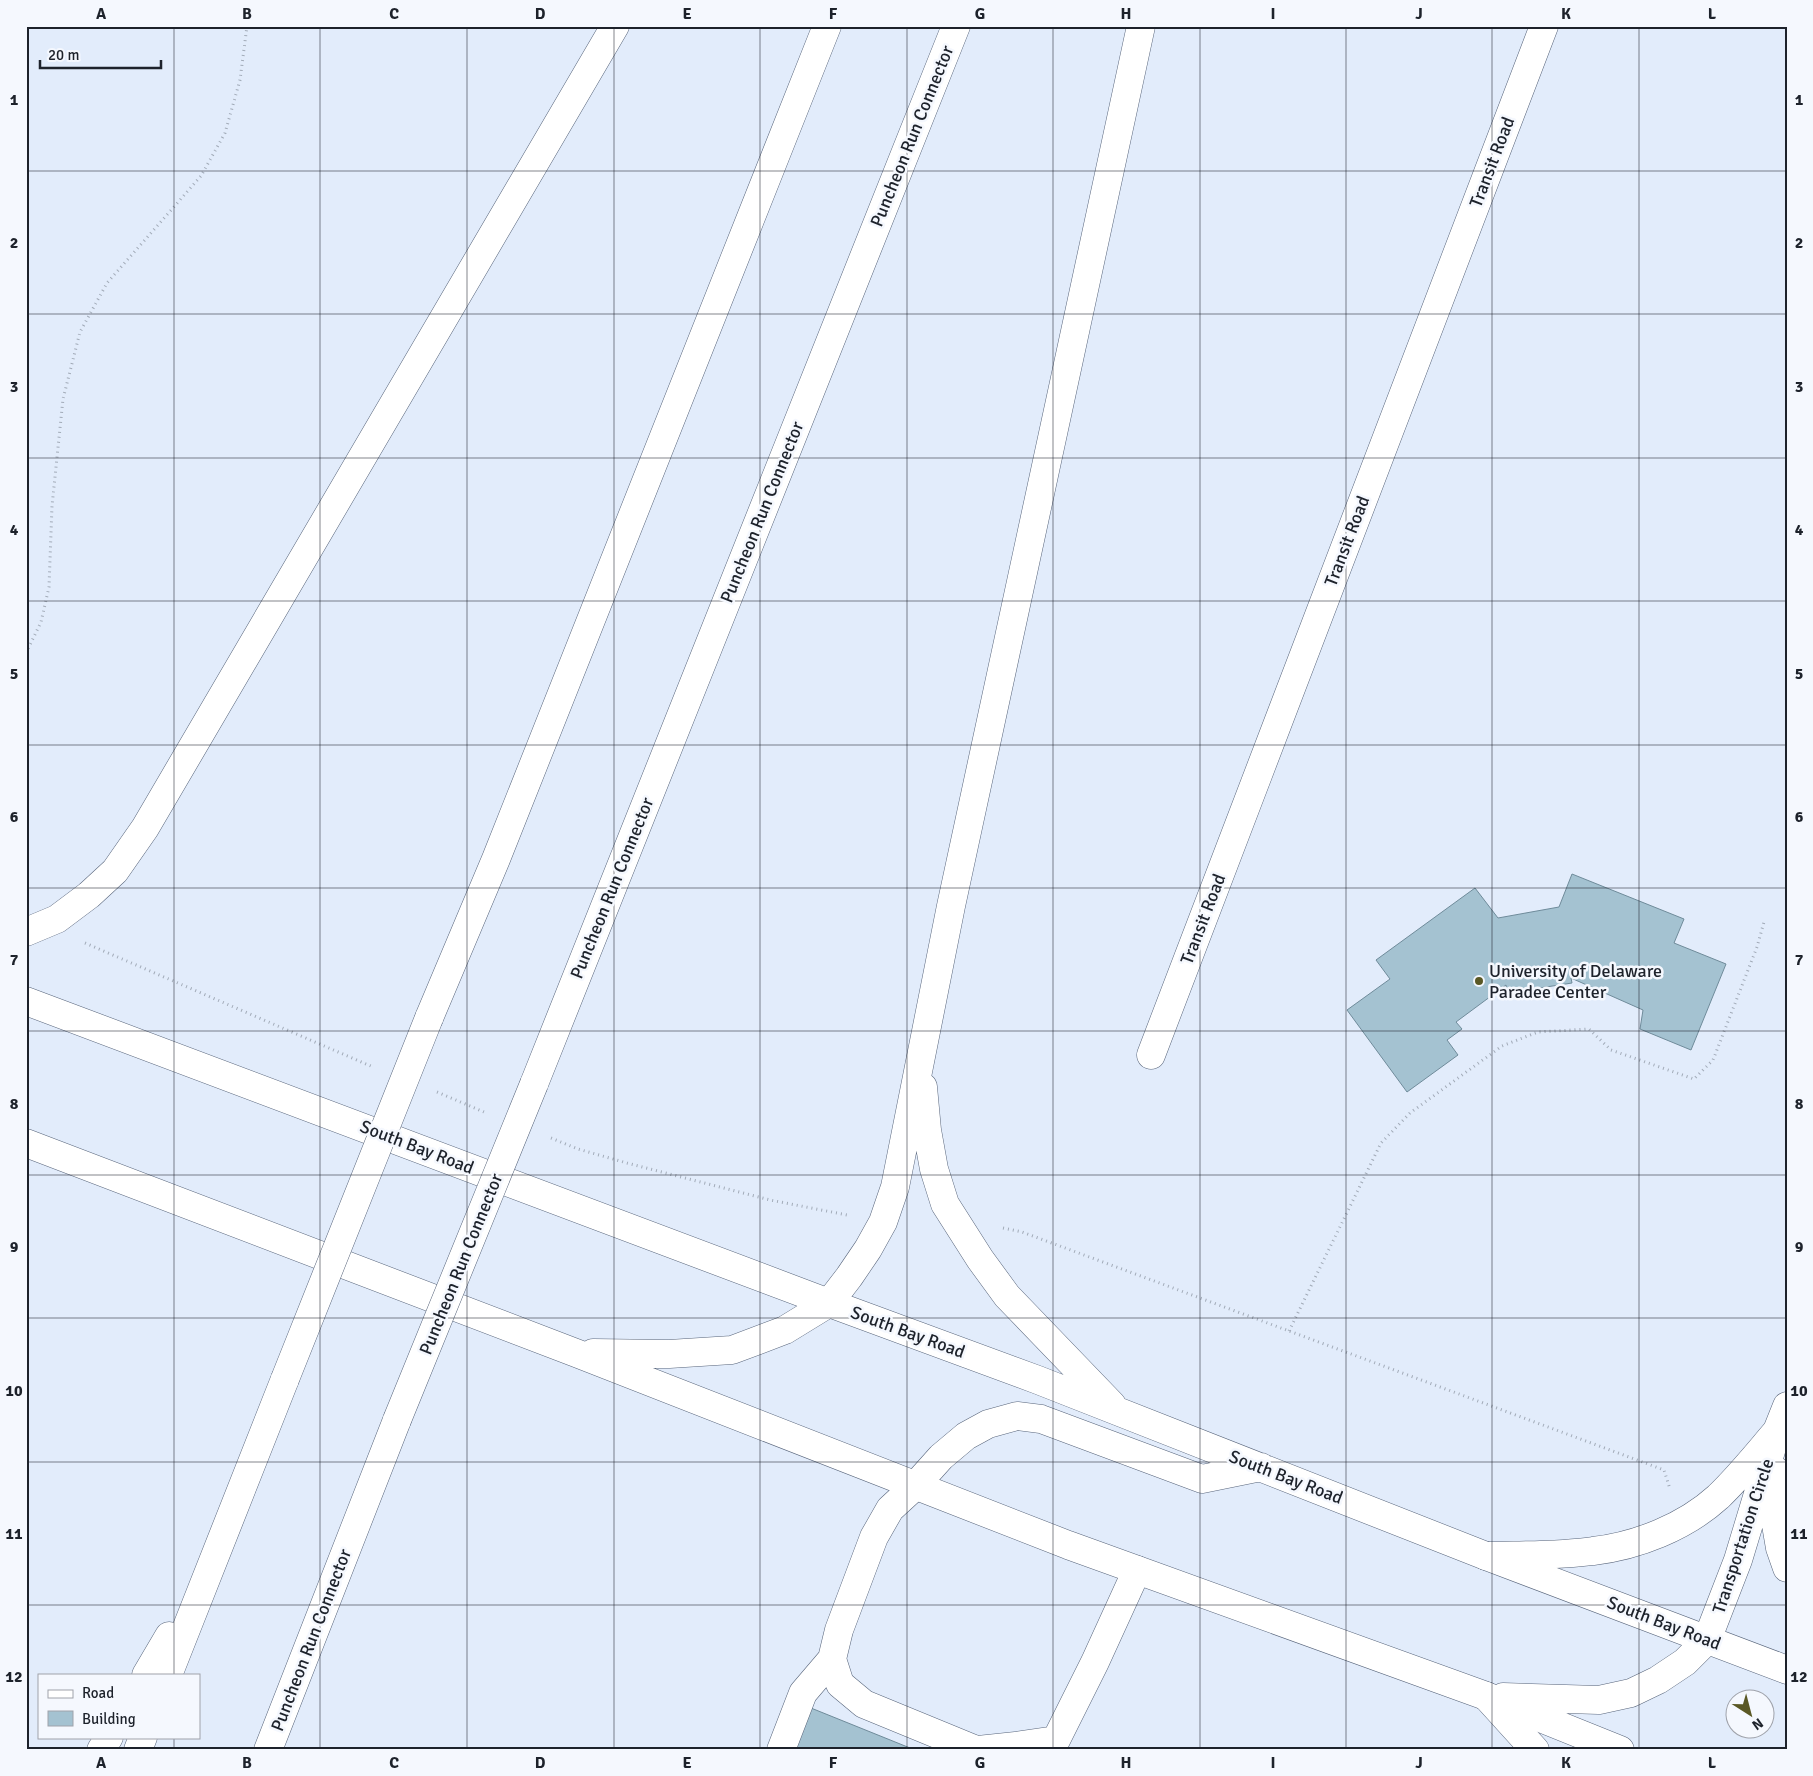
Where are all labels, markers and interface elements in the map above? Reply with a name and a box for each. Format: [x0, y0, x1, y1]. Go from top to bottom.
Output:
text: A [96, 4, 107, 24]
text: B [242, 4, 252, 24]
text: C [389, 4, 399, 24]
text: D [535, 4, 546, 24]
text: E [682, 4, 692, 24]
text: F [829, 4, 838, 24]
text: G [975, 4, 985, 24]
text: H [1121, 4, 1131, 24]
text: I [1270, 4, 1276, 24]
text: J [1415, 4, 1423, 24]
text: K [1561, 4, 1571, 24]
text: L [1708, 4, 1717, 24]
scale bar [40, 38, 161, 70]
street label: Puncheon Run Connector [866, 42, 959, 230]
text: 20 m [48, 46, 79, 64]
text: 1 [10, 90, 19, 110]
text: 1 [1795, 90, 1804, 110]
street label: Transit Road [1465, 114, 1519, 210]
text: 2 [10, 233, 18, 253]
text: 2 [1795, 233, 1803, 253]
text: 3 [10, 377, 18, 397]
text: 3 [1795, 377, 1803, 397]
street label: Puncheon Run Connector [716, 418, 809, 606]
street label: Transit Road [1320, 493, 1374, 589]
text: 4 [10, 520, 19, 540]
text: 4 [1795, 520, 1804, 540]
text: 5 [10, 664, 18, 684]
text: 5 [1795, 664, 1803, 684]
street label: Puncheon Run Connector [566, 794, 659, 982]
text: 6 [10, 807, 19, 827]
text: 6 [1795, 807, 1804, 827]
street label: Transit Road [1176, 871, 1230, 967]
text: 7 [10, 950, 19, 970]
text: 7 [1795, 950, 1804, 970]
place label: University of Delaware Paradee Center [1489, 960, 1662, 1003]
marker: University of Delaware Paradee Center [1473, 975, 1485, 987]
text: 8 [10, 1094, 19, 1114]
text: 8 [1795, 1094, 1804, 1114]
street label: South Bay Road [357, 1115, 477, 1179]
street label: Puncheon Run Connector [415, 1170, 508, 1358]
text: 9 [10, 1237, 19, 1257]
text: 9 [1795, 1237, 1804, 1257]
street label: South Bay Road [848, 1301, 968, 1363]
text: 10 [5, 1381, 23, 1401]
text: 10 [1790, 1381, 1808, 1401]
street label: South Bay Road [1226, 1445, 1346, 1509]
street label: Transportation Circle [1708, 1456, 1778, 1616]
text: 11 [5, 1524, 23, 1544]
text: 11 [1790, 1524, 1808, 1544]
street label: Puncheon Run Connector [266, 1545, 356, 1734]
street label: South Bay Road [1604, 1591, 1724, 1655]
text: 12 [5, 1667, 23, 1687]
text: 12 [1790, 1667, 1808, 1687]
legend [38, 1674, 200, 1738]
text: Road [82, 1684, 114, 1702]
north arrow [1726, 1688, 1776, 1738]
text: Building [82, 1710, 136, 1728]
text: N [1748, 1714, 1766, 1734]
text: A [96, 1753, 107, 1773]
text: B [242, 1753, 252, 1773]
text: C [389, 1753, 399, 1773]
text: D [535, 1753, 546, 1773]
text: E [682, 1753, 692, 1773]
text: F [829, 1753, 838, 1773]
text: G [975, 1753, 985, 1773]
text: H [1121, 1753, 1131, 1773]
text: I [1270, 1753, 1276, 1773]
text: J [1415, 1753, 1423, 1773]
text: K [1561, 1753, 1571, 1773]
text: L [1708, 1753, 1717, 1773]

